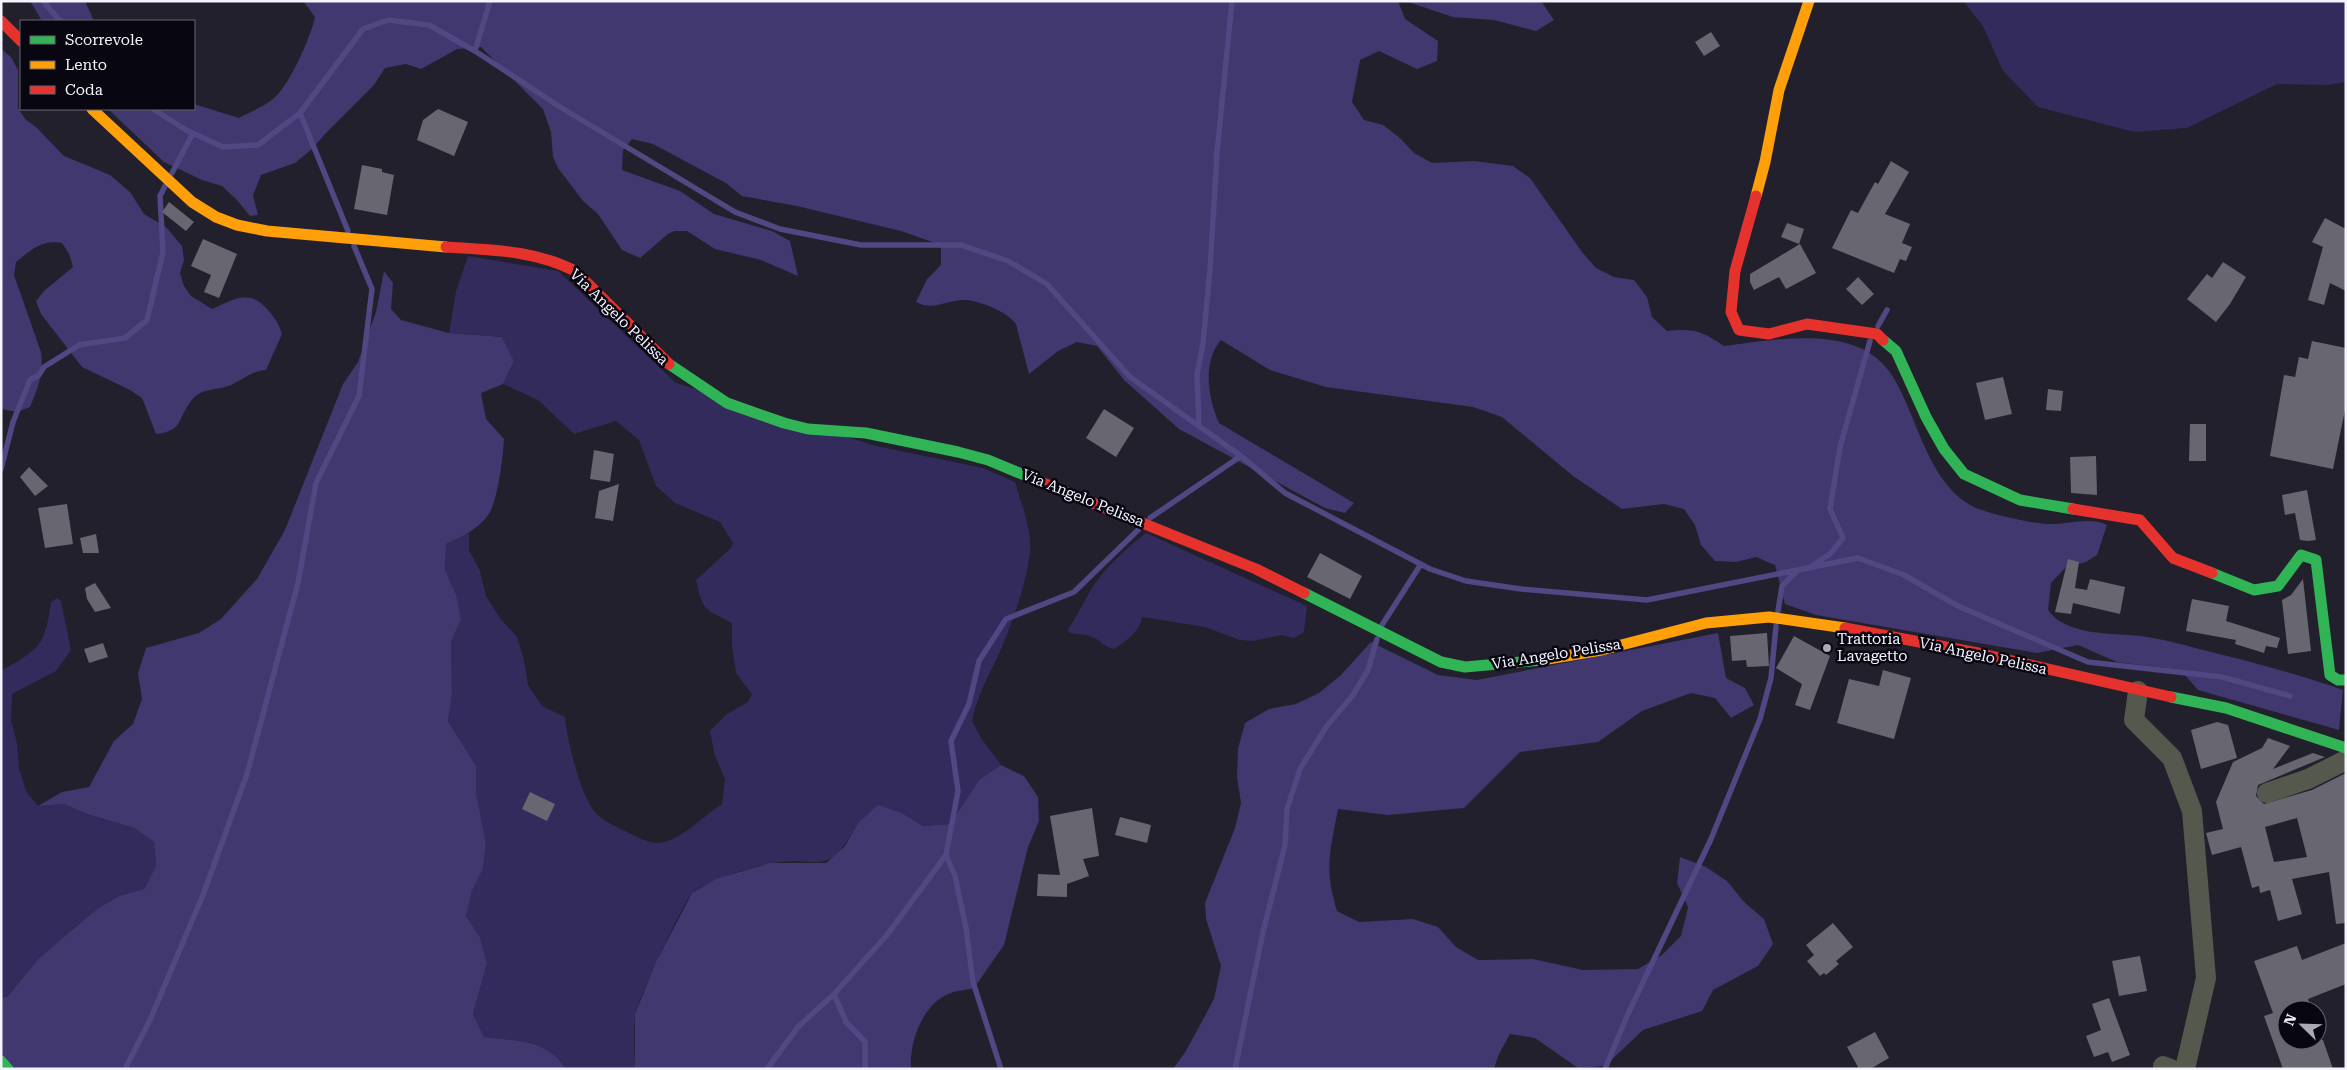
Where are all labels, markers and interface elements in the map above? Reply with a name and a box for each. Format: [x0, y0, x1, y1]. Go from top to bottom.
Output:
legend [20, 20, 195, 110]
text: Scorrevole [65, 31, 143, 49]
text: Lento [65, 56, 107, 74]
text: Coda [65, 81, 103, 99]
street label: Via Angelo Pelissa [566, 265, 672, 369]
street label: Via Angelo Pelissa [1019, 465, 1147, 531]
place label: Trattoria Lavagetto [1837, 630, 1908, 665]
street label: Via Angelo Pelissa [1917, 634, 2049, 678]
street label: Via Angelo Pelissa [1490, 635, 1622, 673]
marker: Trattoria Lavagetto [1821, 642, 1833, 654]
north arrow [2277, 1000, 2327, 1050]
text: N [2281, 1012, 2300, 1028]

